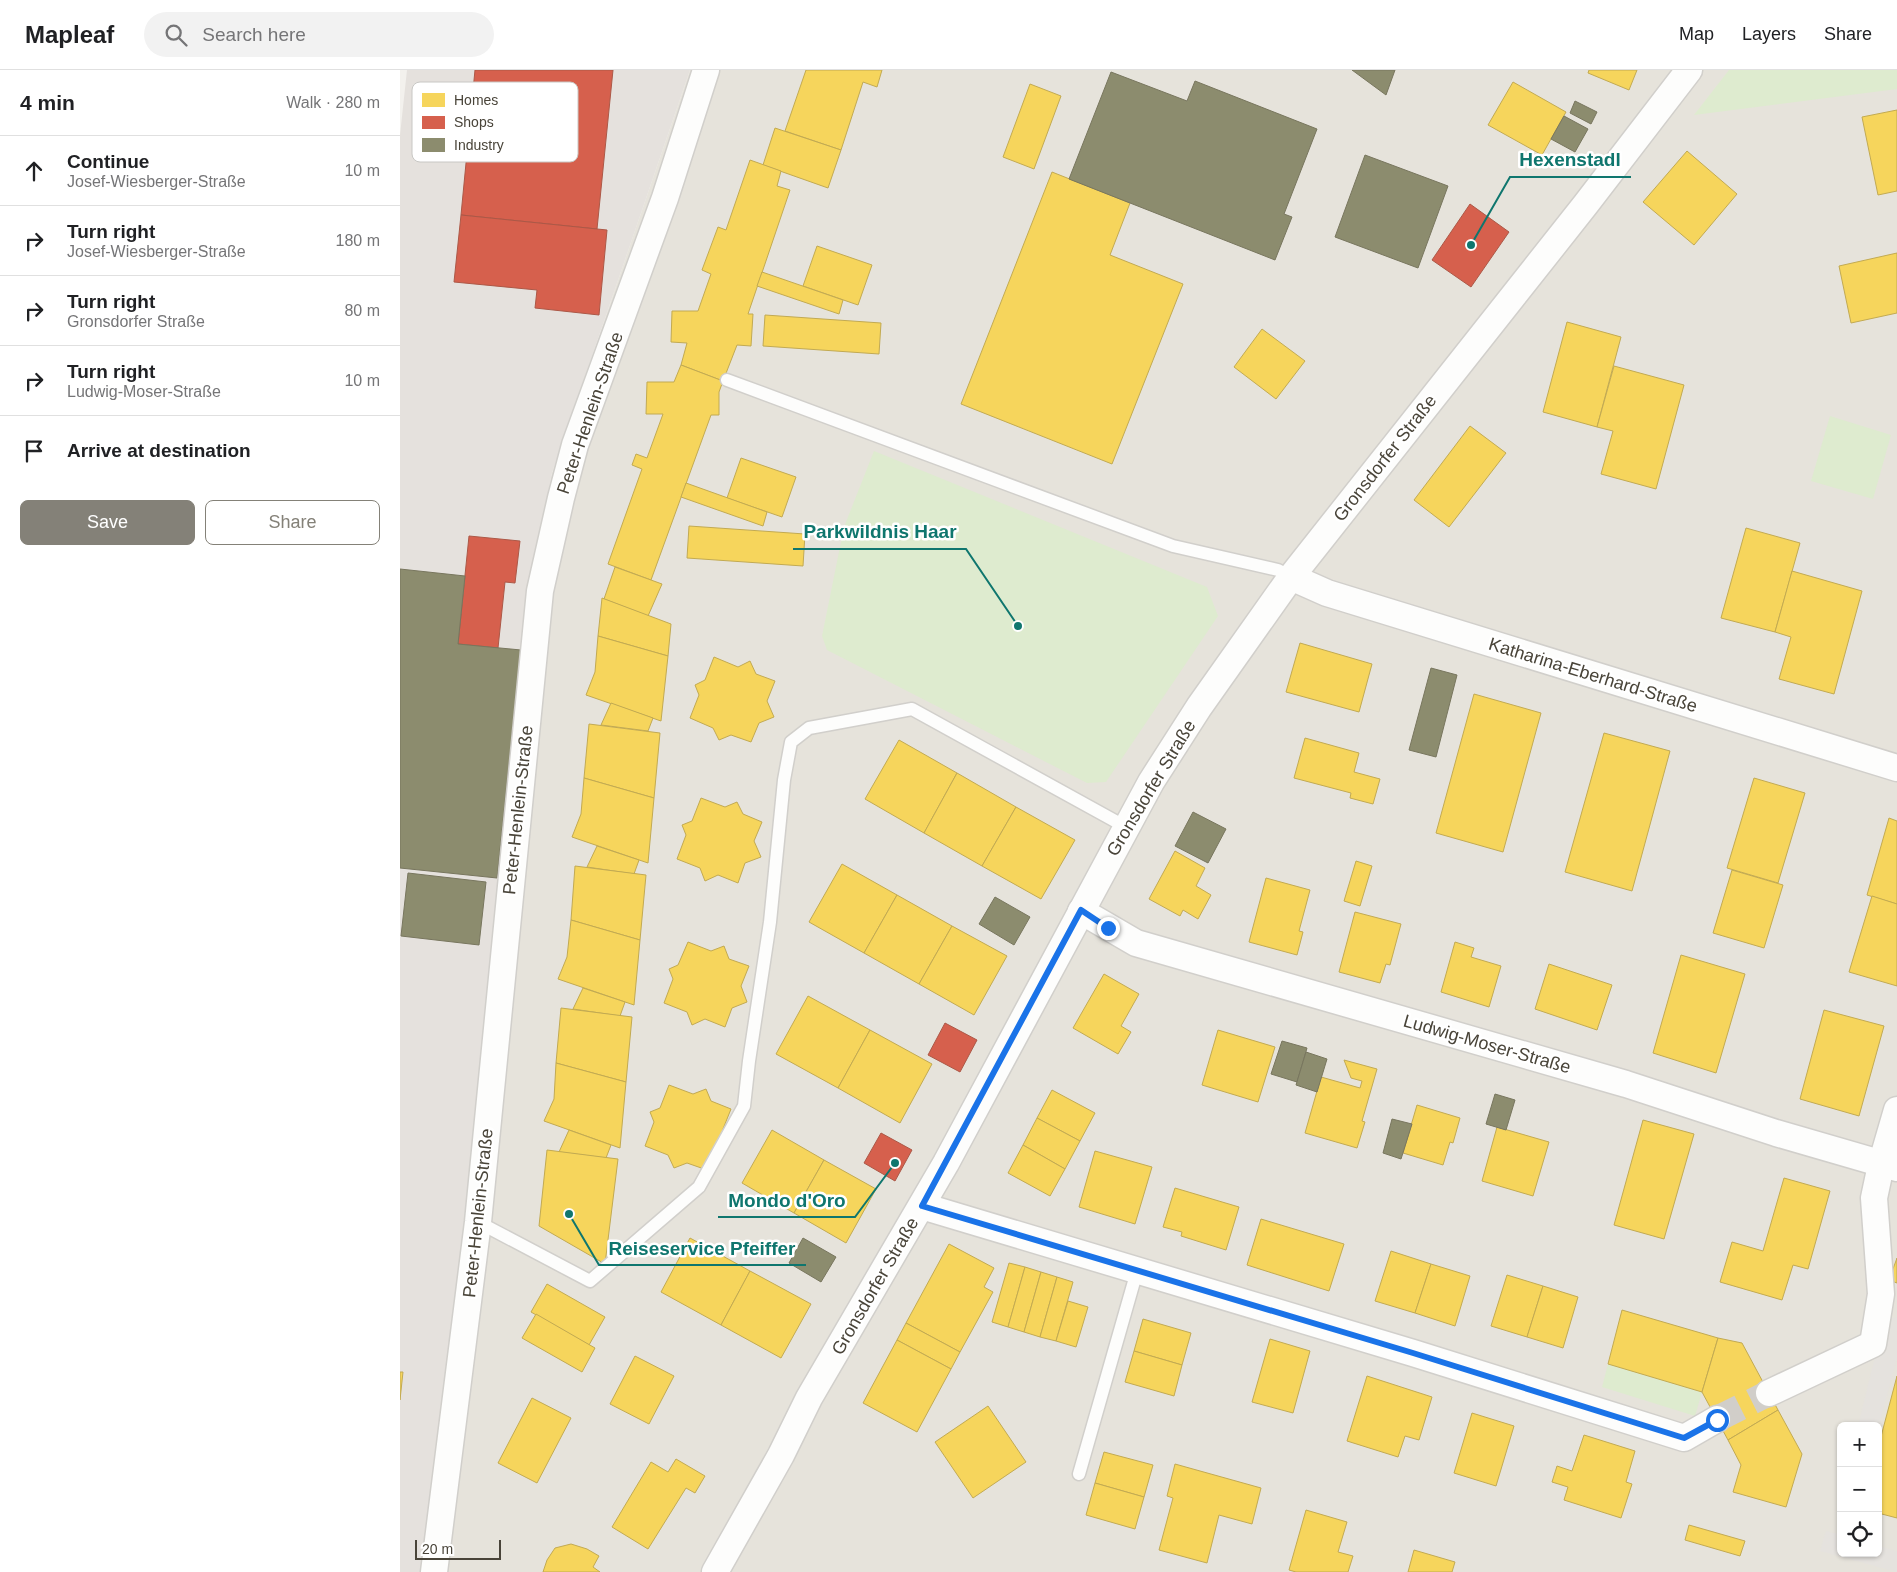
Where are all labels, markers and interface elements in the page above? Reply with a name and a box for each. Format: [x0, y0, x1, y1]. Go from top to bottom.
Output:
search box [144, 12, 494, 57]
text: Mapleaf [25, 21, 114, 48]
icon: search [162, 21, 190, 49]
text: Search here [202, 24, 306, 45]
text: Map [1679, 24, 1714, 44]
text: Layers [1742, 24, 1796, 44]
text: Share [1824, 24, 1872, 44]
legend [412, 82, 578, 162]
text: 4 min [20, 91, 75, 114]
text: Homes [454, 92, 498, 108]
text: Walk · 280 m [286, 94, 380, 111]
text: Shops [454, 114, 494, 130]
text: Industry [454, 137, 504, 153]
callout: Hexenstadl [1510, 143, 1631, 177]
text: Hexenstadl [1519, 149, 1621, 170]
text: Continue [67, 151, 149, 172]
icon: ahead [20, 157, 48, 185]
text: 10 m [344, 162, 380, 179]
text: Josef-Wiesberger-Straße [67, 173, 246, 190]
text: Turn right [67, 221, 155, 242]
icon: right [20, 227, 48, 255]
text: 180 m [336, 232, 380, 249]
text: Josef-Wiesberger-Straße [67, 243, 246, 260]
text: Turn right [67, 291, 155, 312]
icon: right [20, 297, 48, 325]
text: 80 m [344, 302, 380, 319]
text: Gronsdorfer Straße [67, 313, 205, 330]
street label: Peter-Henlein-Straße [553, 329, 627, 497]
text: Turn right [67, 361, 155, 382]
icon: right [20, 367, 48, 395]
text: 10 m [344, 372, 380, 389]
text: Ludwig-Moser-Straße [67, 383, 221, 400]
street label: Gronsdorfer Straße [1329, 391, 1441, 525]
icon: arrive [20, 437, 48, 465]
text: Arrive at destination [67, 440, 251, 461]
button: Save [20, 500, 195, 545]
button: Share [205, 500, 380, 545]
callout: Parkwildnis Haar [793, 515, 966, 549]
text: Parkwildnis Haar [803, 521, 957, 542]
street label: Katharina-Eberhard-Straße [1486, 634, 1700, 716]
street label: Gronsdorfer Straße [1102, 716, 1200, 860]
street label: Peter-Henlein-Straße [499, 724, 537, 896]
route end [1097, 917, 1120, 940]
street label: Ludwig-Moser-Straße [1401, 1011, 1573, 1077]
street label: Peter-Henlein-Straße [459, 1127, 497, 1299]
callout: Mondo d'Oro [718, 1183, 855, 1217]
text: Mondo d'Oro [728, 1190, 846, 1211]
street label: Gronsdorfer Straße [828, 1214, 922, 1358]
callout: Reiseservice Pfeiffer [599, 1231, 806, 1265]
text: Reiseservice Pfeiffer [609, 1238, 796, 1259]
route start [1706, 1409, 1729, 1432]
map controls [1837, 1422, 1882, 1557]
button: + [1837, 1422, 1882, 1467]
button: − [1837, 1467, 1882, 1512]
button: locate [1837, 1512, 1882, 1557]
scale bar [415, 1537, 501, 1560]
text: 20 m [422, 1541, 453, 1557]

